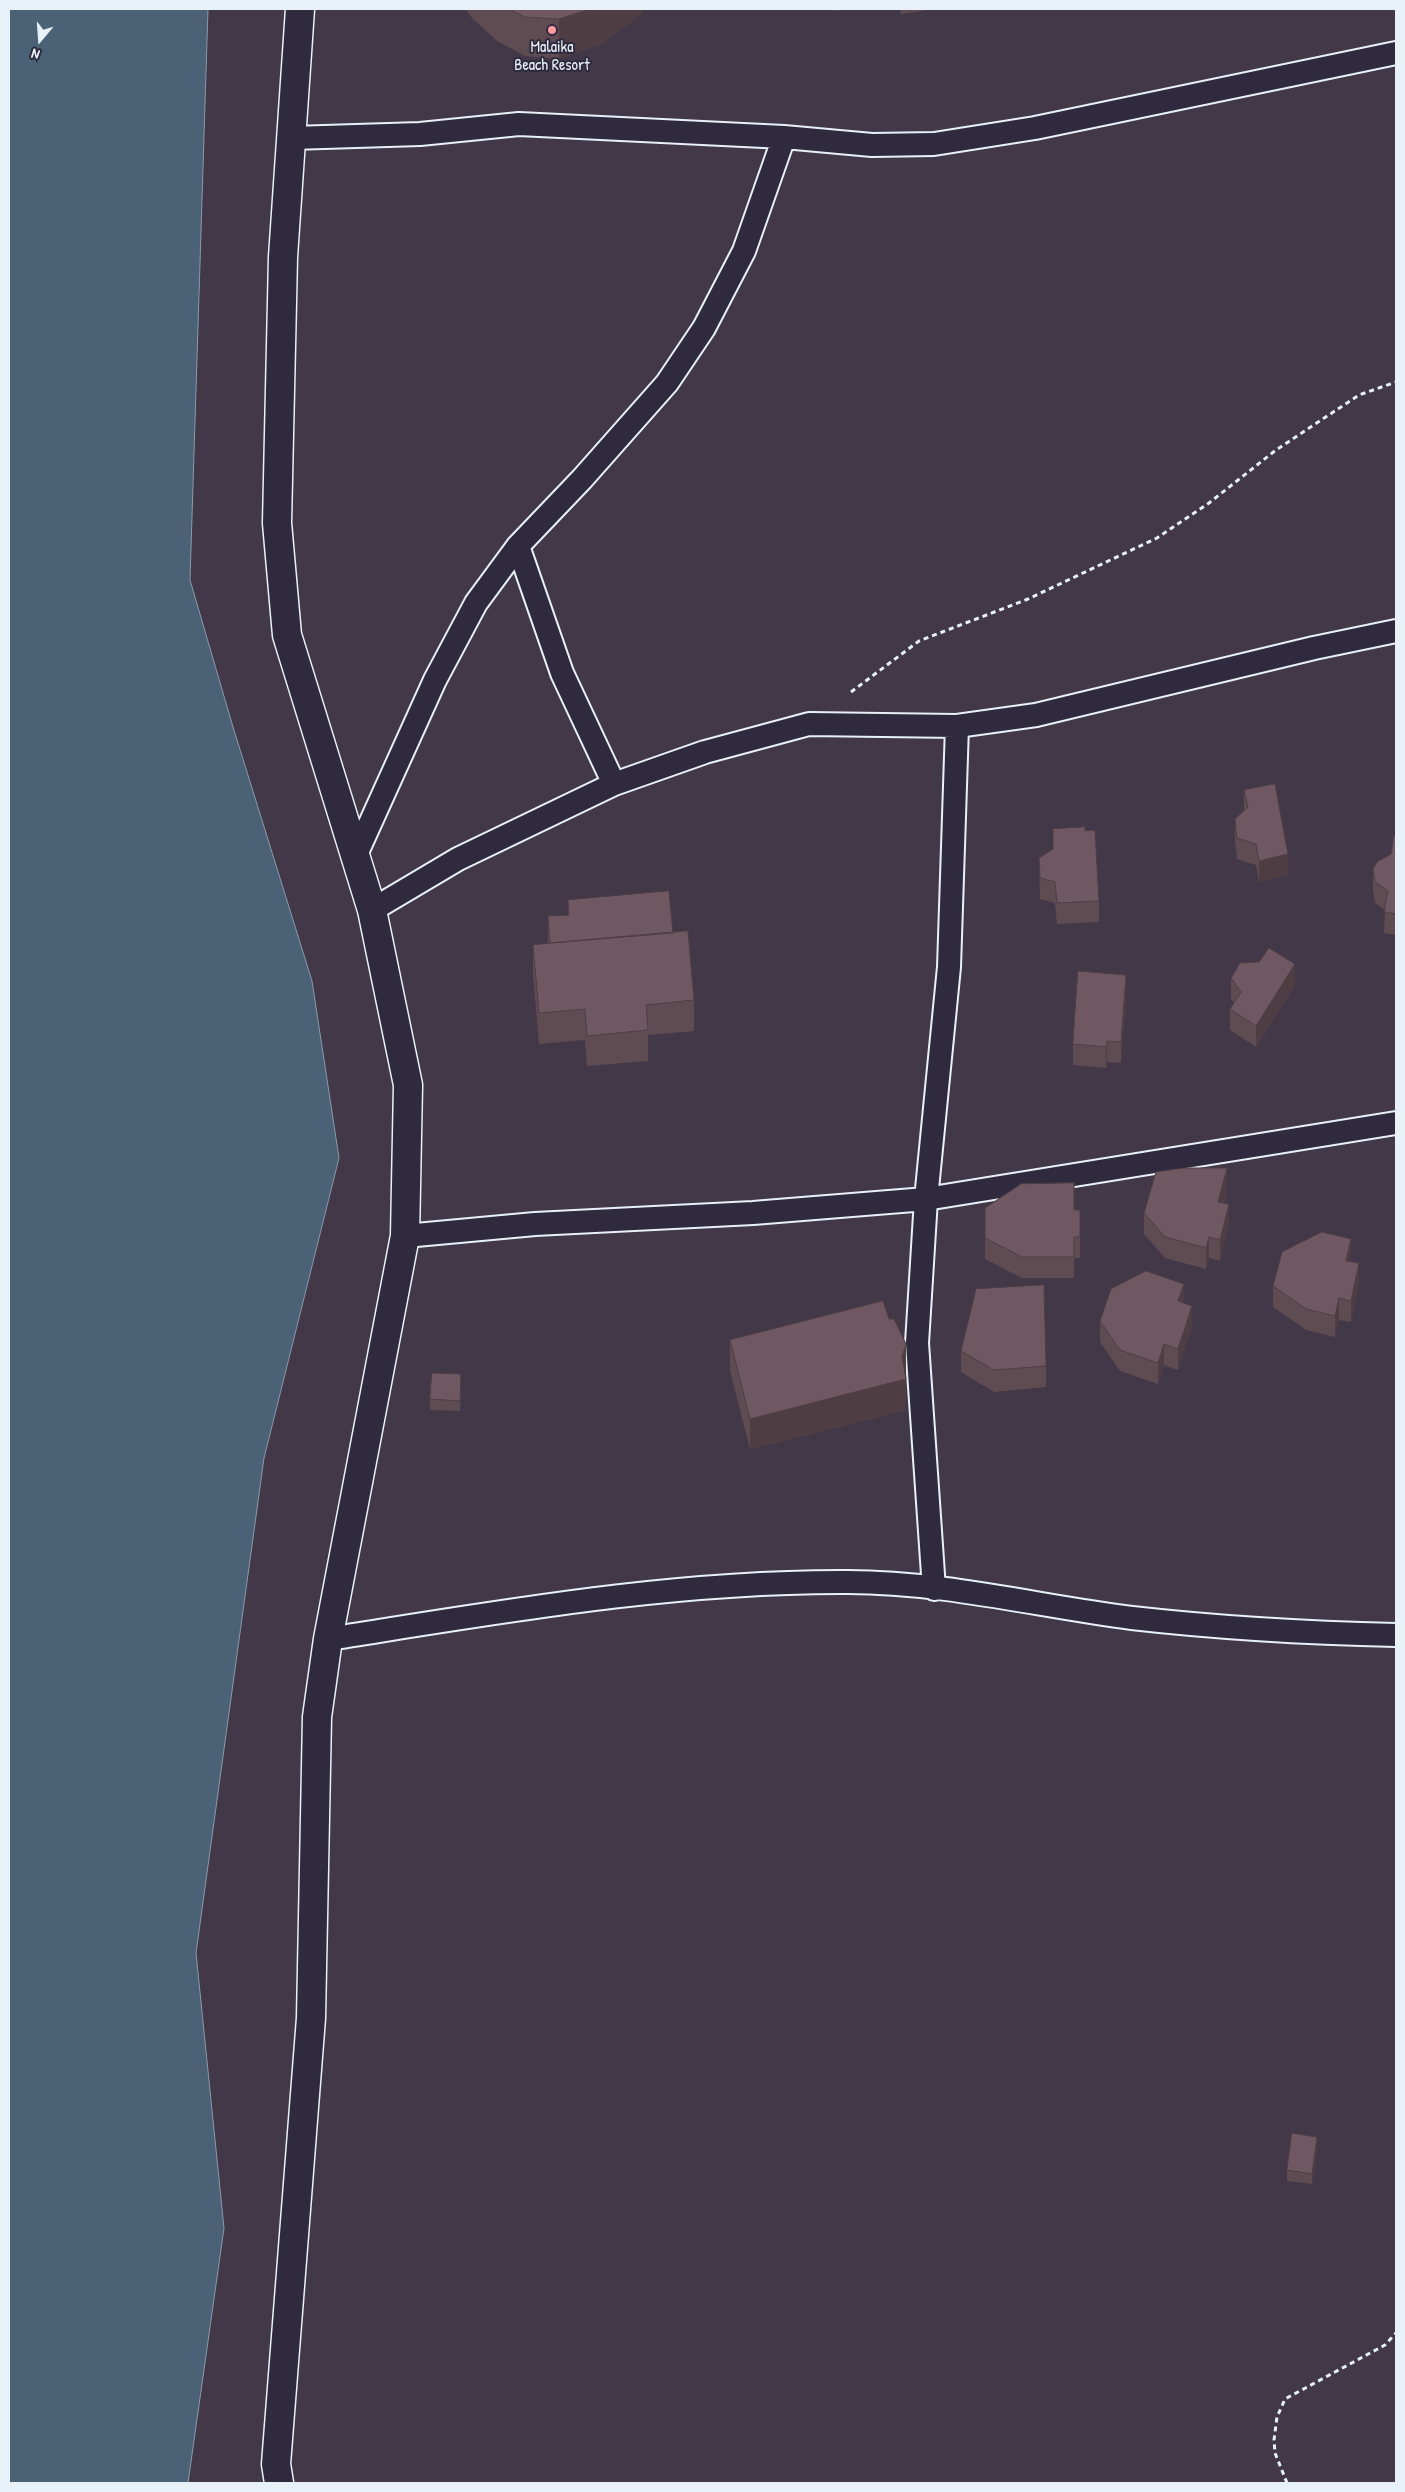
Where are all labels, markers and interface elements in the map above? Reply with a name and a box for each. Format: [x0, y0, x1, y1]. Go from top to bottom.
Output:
north arrow [15, 15, 65, 65]
marker: Malaika Beach Resort [546, 24, 558, 36]
place label: Malaika Beach Resort [514, 38, 590, 76]
text: N [29, 45, 42, 65]

